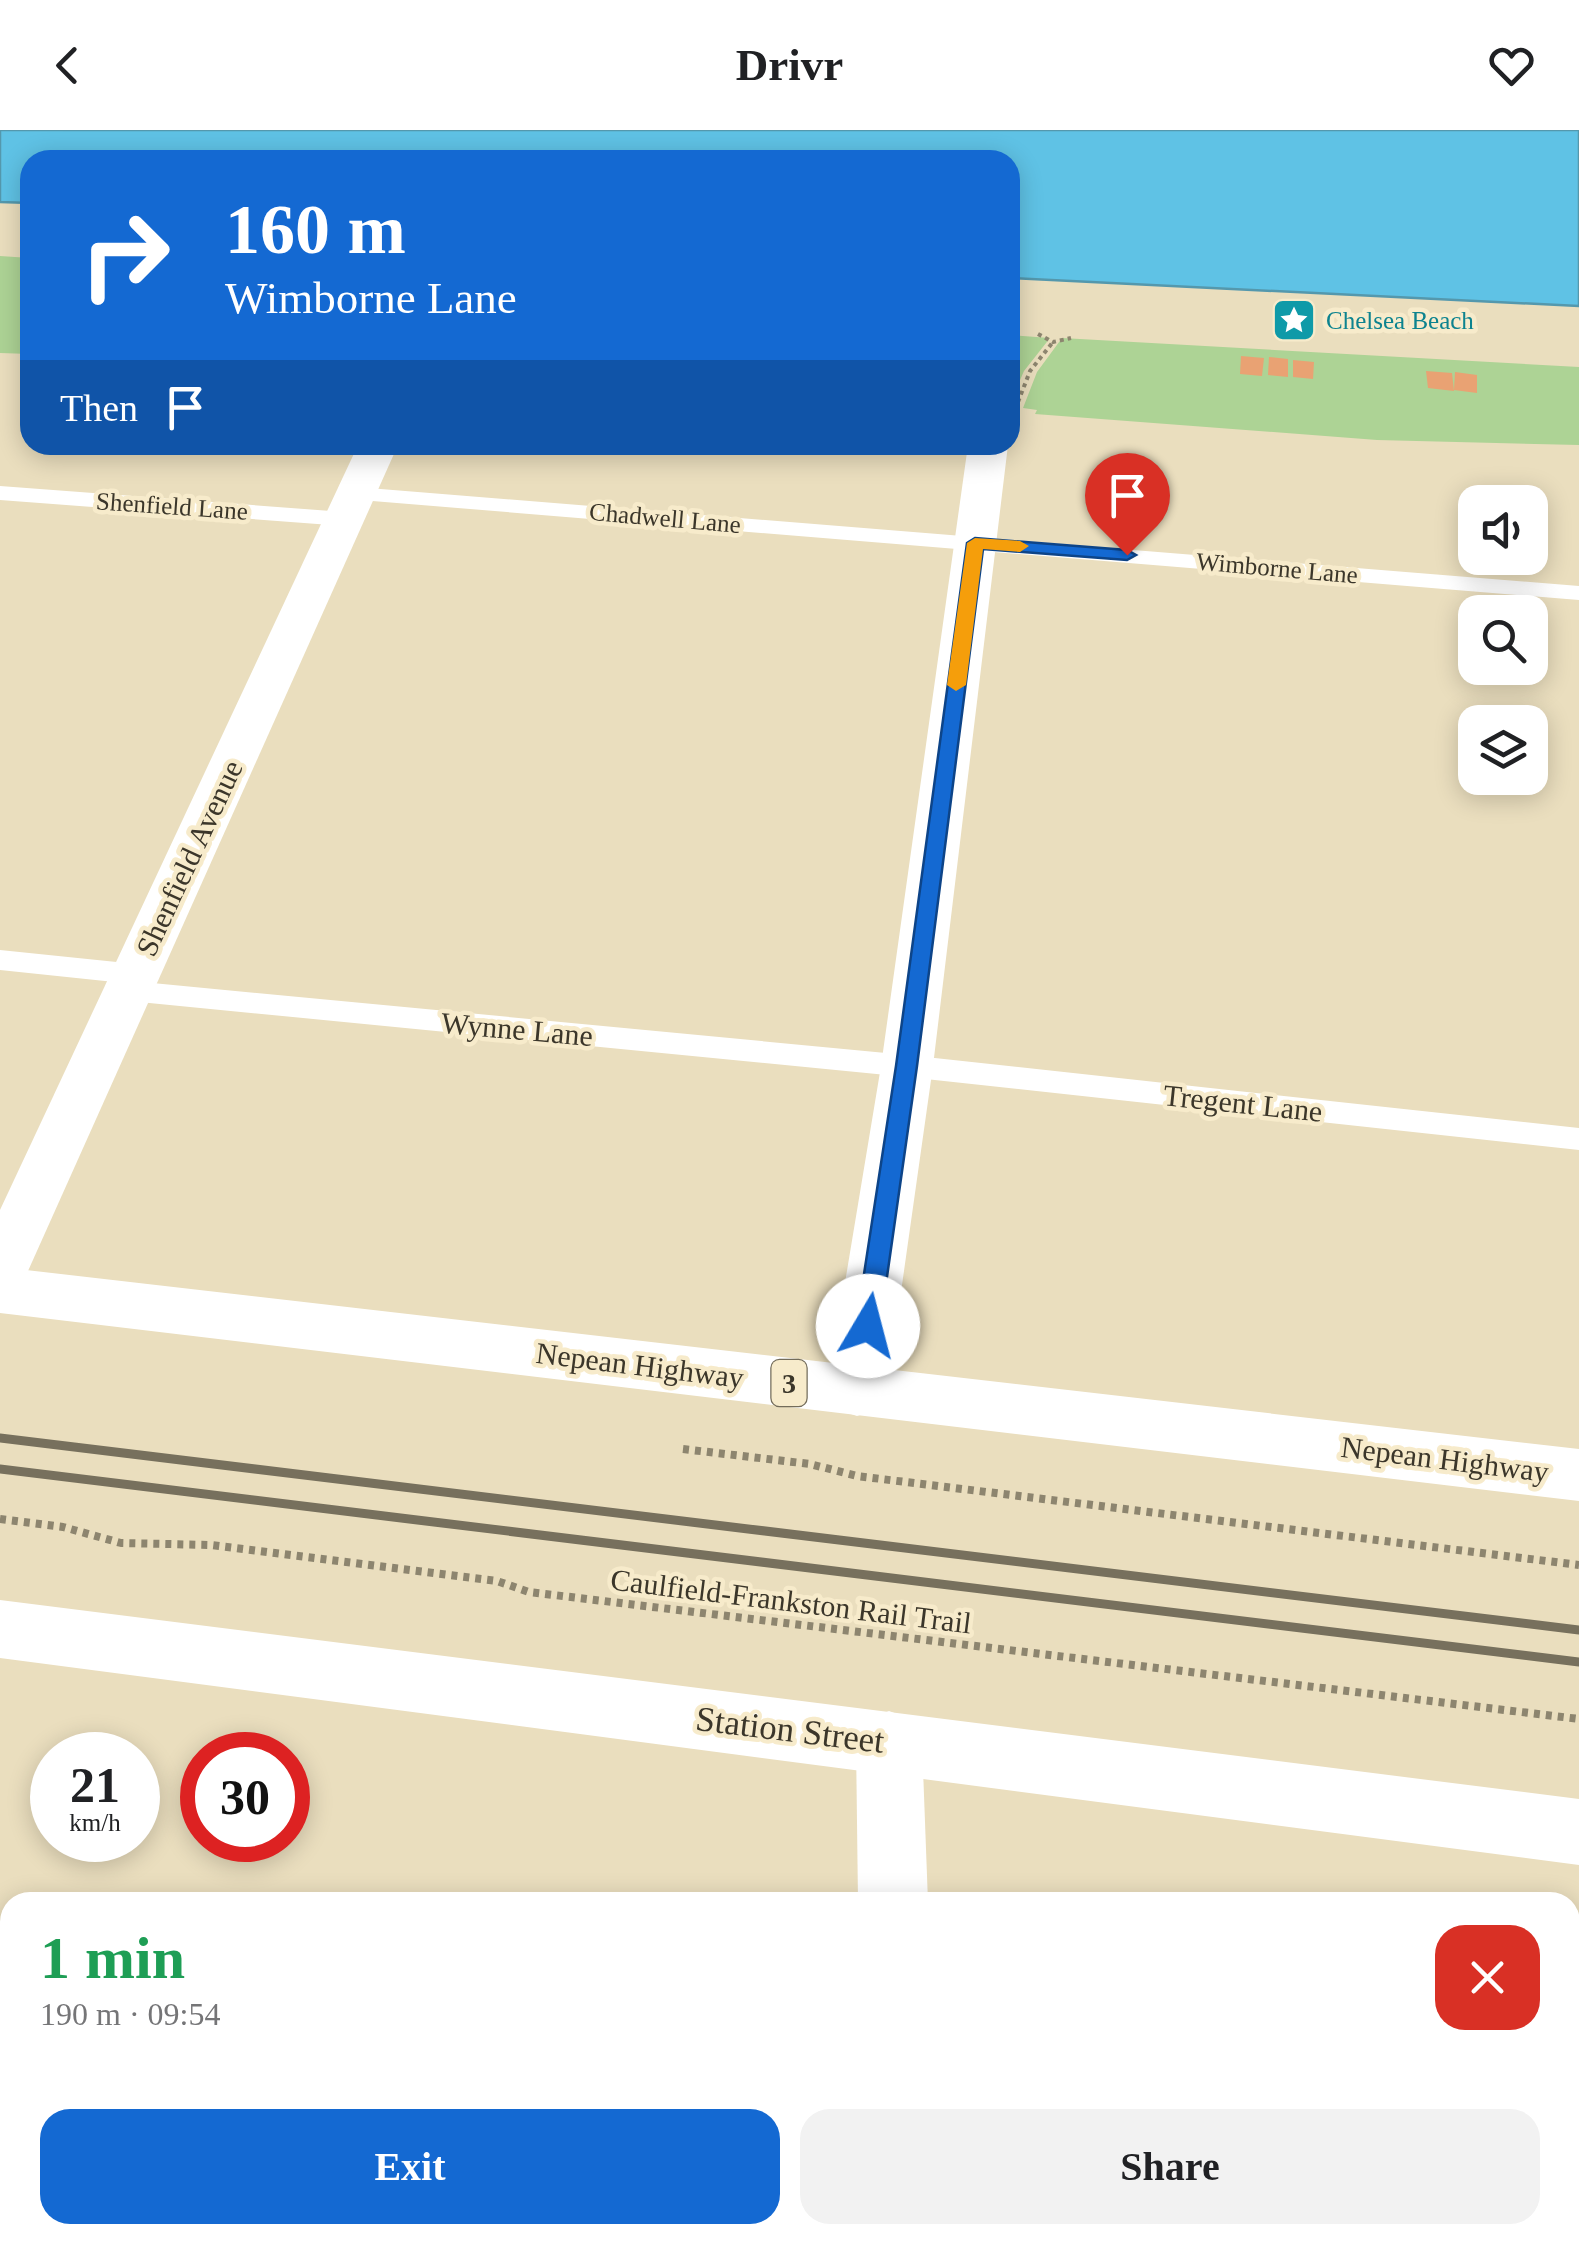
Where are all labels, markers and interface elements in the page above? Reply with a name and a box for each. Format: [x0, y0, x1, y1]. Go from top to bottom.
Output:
icon: back [40, 38, 95, 93]
icon: heart [1484, 38, 1539, 93]
text: Drivr [736, 40, 843, 90]
icon: right [60, 190, 190, 320]
text: 160 m [225, 191, 406, 268]
text: Wimborne Lane [225, 273, 517, 323]
place icon: Chelsea Beach [1271, 297, 1317, 343]
place label: Chelsea Beach [1326, 307, 1474, 334]
icon: arrive [158, 380, 213, 435]
text: Then [60, 387, 138, 429]
pin [1085, 453, 1170, 556]
icon: arrive [1100, 468, 1155, 523]
map controls [1458, 485, 1548, 795]
button: sound [1458, 485, 1548, 575]
street label: Shenfield Lane [95, 487, 249, 525]
street label: Chadwell Lane [588, 498, 742, 538]
street label: Wimborne Lane [1195, 547, 1359, 589]
button: search [1458, 595, 1548, 685]
button: layers [1458, 705, 1548, 795]
street label: Shenfield Avenue [129, 755, 249, 961]
street label: Wynne Lane [440, 1006, 594, 1052]
street label: Tregent Lane [1162, 1078, 1324, 1128]
position arrow [816, 1274, 920, 1378]
street label: Nepean Highway [534, 1336, 746, 1394]
road number: 3 [772, 1360, 806, 1406]
street label: Nepean Highway [1339, 1430, 1551, 1488]
street label: Caulfield-Frankston Rail Trail [609, 1562, 973, 1640]
street label: Station Street [694, 1699, 887, 1761]
speed limit sign: 30 [180, 1732, 310, 1862]
text: 21 [70, 1757, 120, 1813]
text: km/h [69, 1809, 121, 1836]
text: 1 min [40, 1925, 185, 1991]
button: close [1435, 1925, 1540, 2030]
text: 190 m · 09:54 [40, 1996, 220, 2032]
button: Exit [40, 2109, 780, 2224]
button: Share [800, 2109, 1540, 2224]

